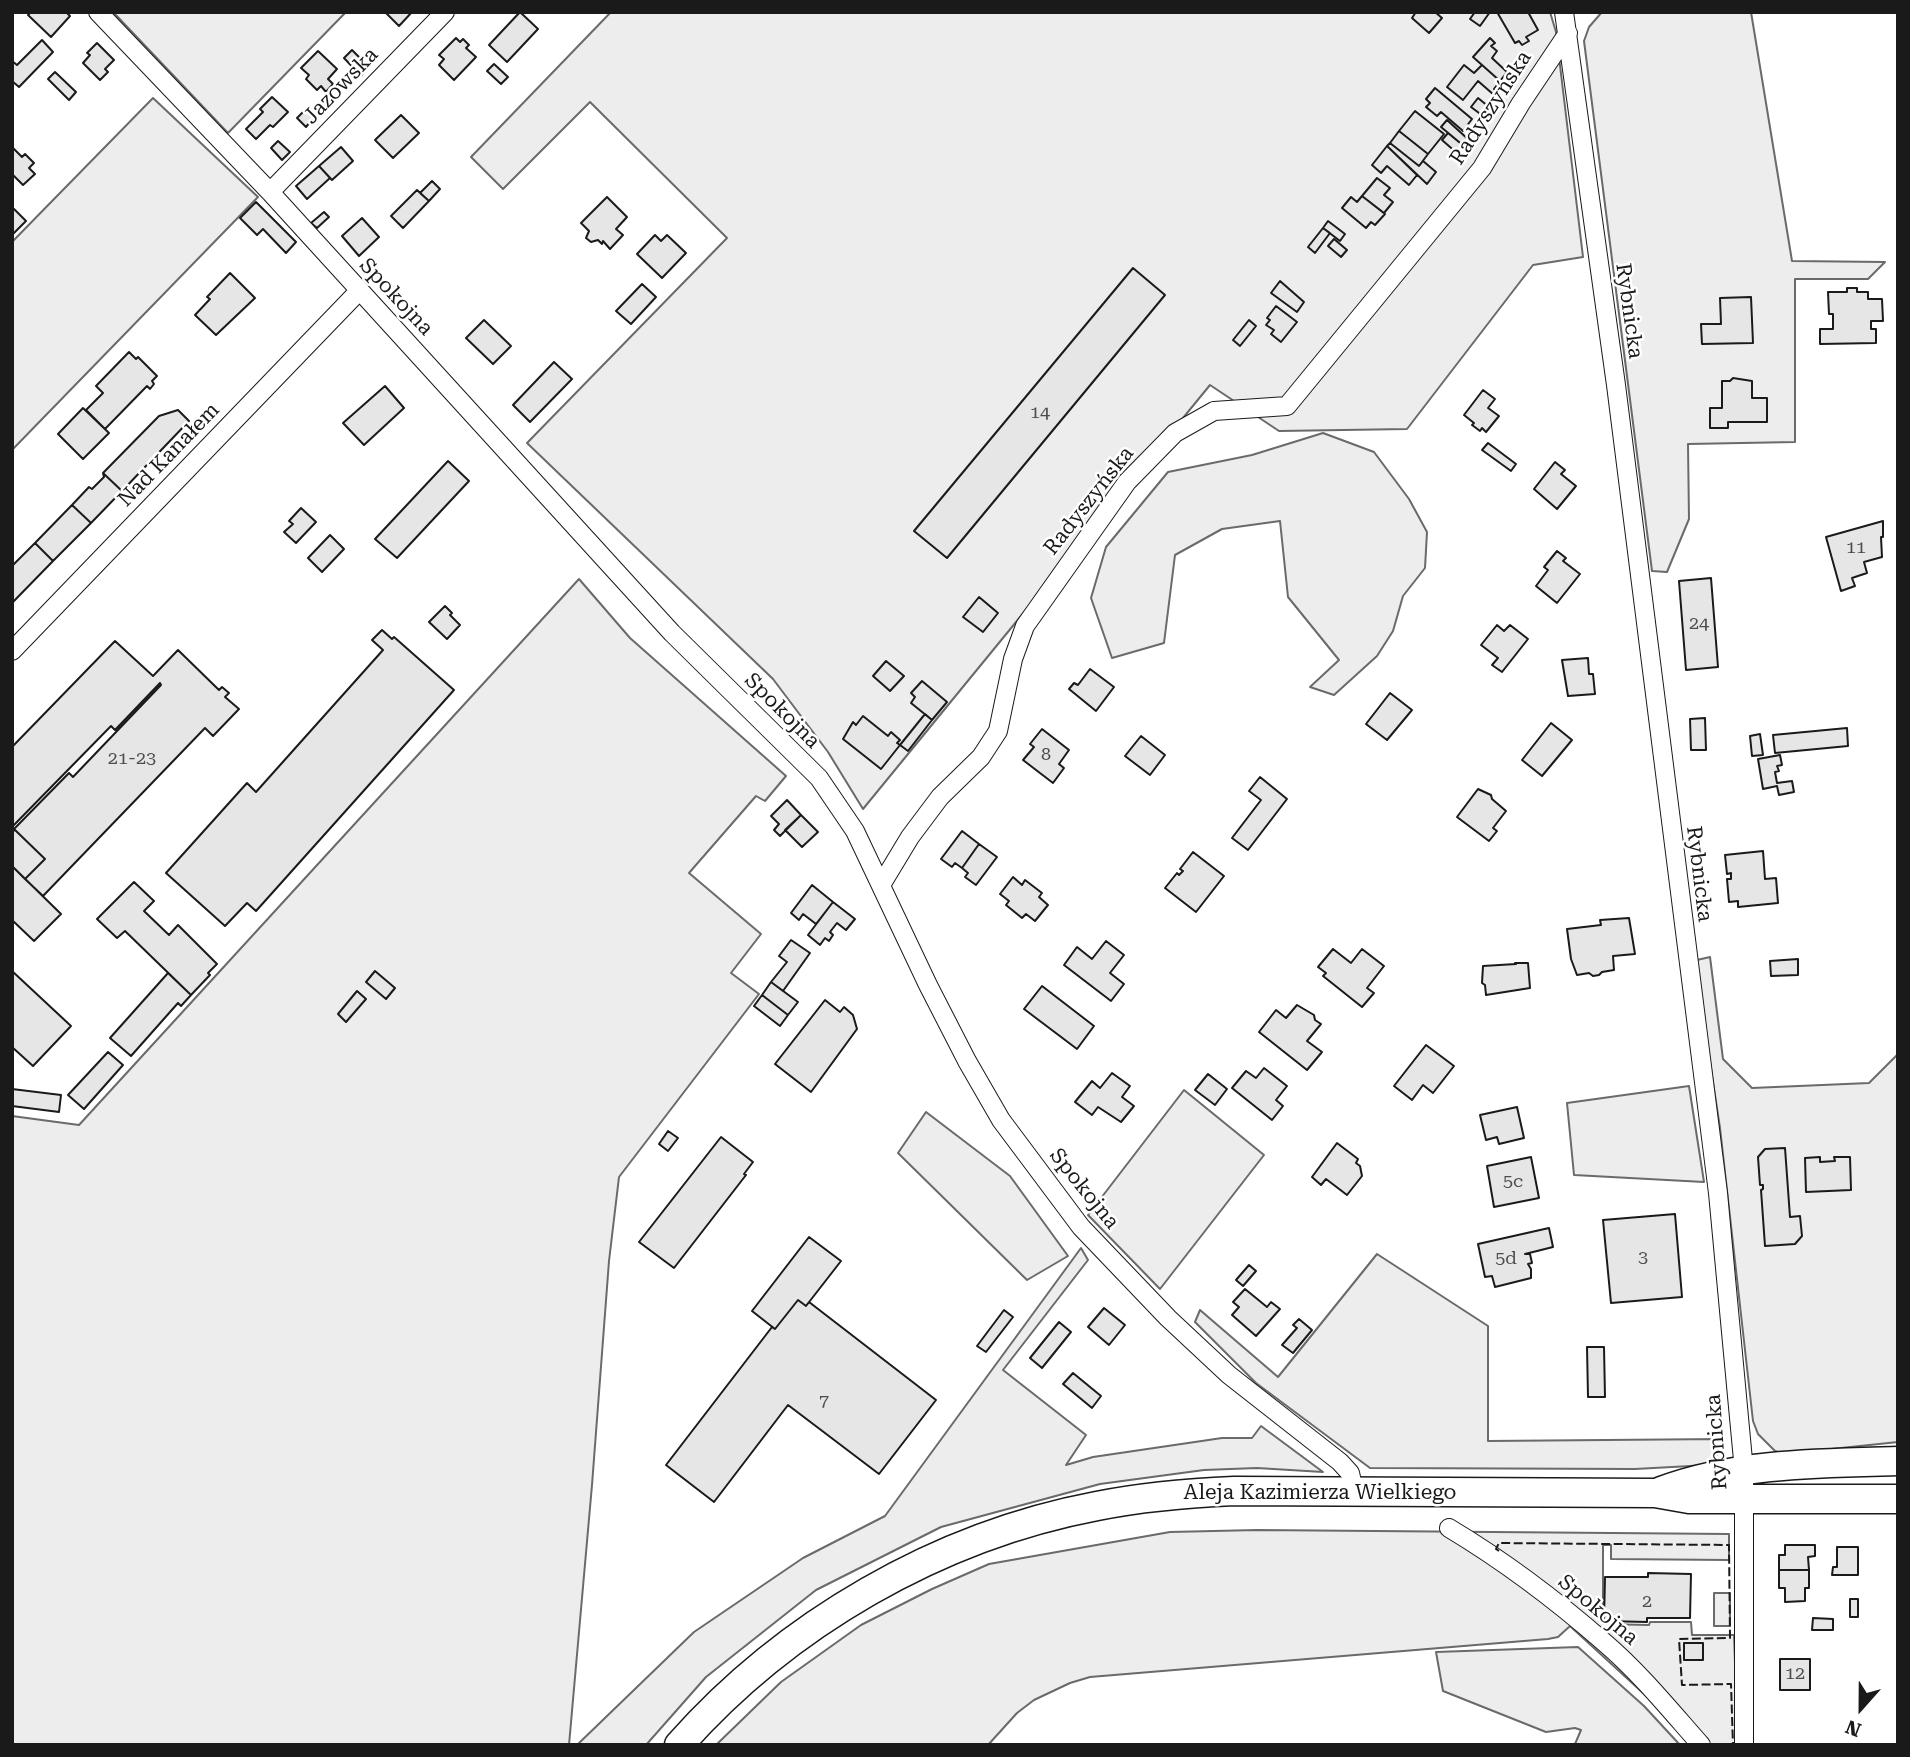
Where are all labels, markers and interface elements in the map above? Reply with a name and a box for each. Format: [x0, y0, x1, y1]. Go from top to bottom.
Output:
street label: Jazowska [299, 43, 383, 129]
street label: Radyszyńska [1445, 46, 1537, 170]
street label: Spokojna [354, 253, 438, 341]
street label: Rybnicka [1610, 262, 1648, 360]
street label: Nad Kanałem [113, 398, 225, 512]
house number: 14 [1030, 402, 1050, 424]
street label: Radyszyńska [1039, 442, 1139, 560]
house number: 11 [1846, 537, 1866, 559]
house number: 24 [1689, 613, 1709, 635]
street label: Spokojna [739, 668, 825, 754]
house number: 8 [1041, 744, 1051, 766]
house number: 21-23 [108, 748, 156, 770]
street label: Rybnicka [1681, 825, 1717, 923]
street label: Spokojna [1044, 1144, 1124, 1234]
house number: 5c [1503, 1171, 1523, 1193]
house number: 3 [1638, 1247, 1648, 1269]
house number: 5d [1495, 1248, 1517, 1270]
house number: 7 [819, 1391, 829, 1413]
street label: Rybnicka [1701, 1393, 1733, 1491]
street label: Aleja Kazimierza Wielkiego [1184, 1480, 1456, 1506]
street label: Spokojna [1553, 1569, 1643, 1651]
house number: 2 [1642, 1591, 1652, 1613]
house number: 12 [1785, 1663, 1805, 1685]
north arrow [1826, 1673, 1896, 1743]
text: N [1842, 1715, 1864, 1741]

